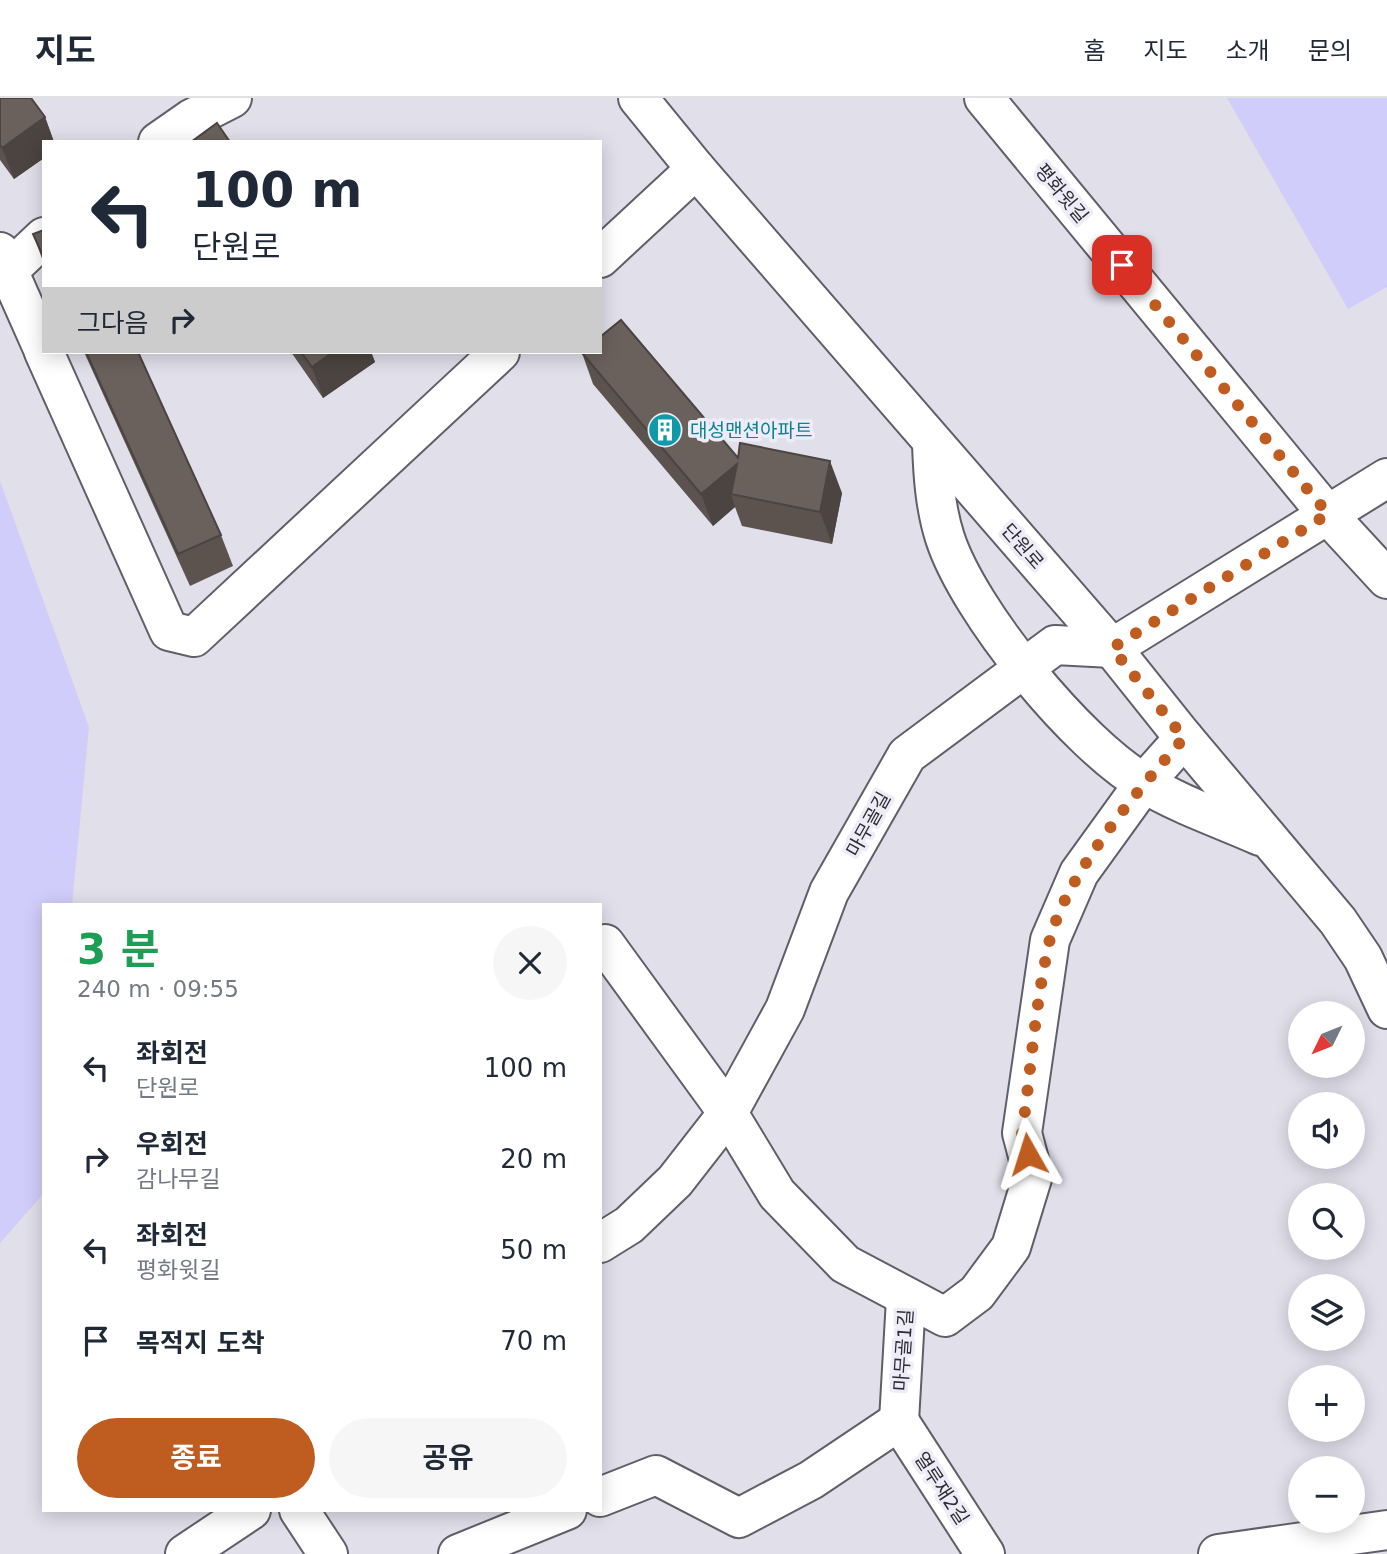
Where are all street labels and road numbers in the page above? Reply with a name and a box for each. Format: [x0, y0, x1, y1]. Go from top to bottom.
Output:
street label: 평화윗길 [1031, 159, 1093, 227]
street label: 단원로 [997, 519, 1049, 573]
street label: 마무골길 [841, 788, 895, 860]
street label: 마무골1길 [889, 1308, 917, 1392]
street label: 열루재2길 [910, 1448, 974, 1528]

